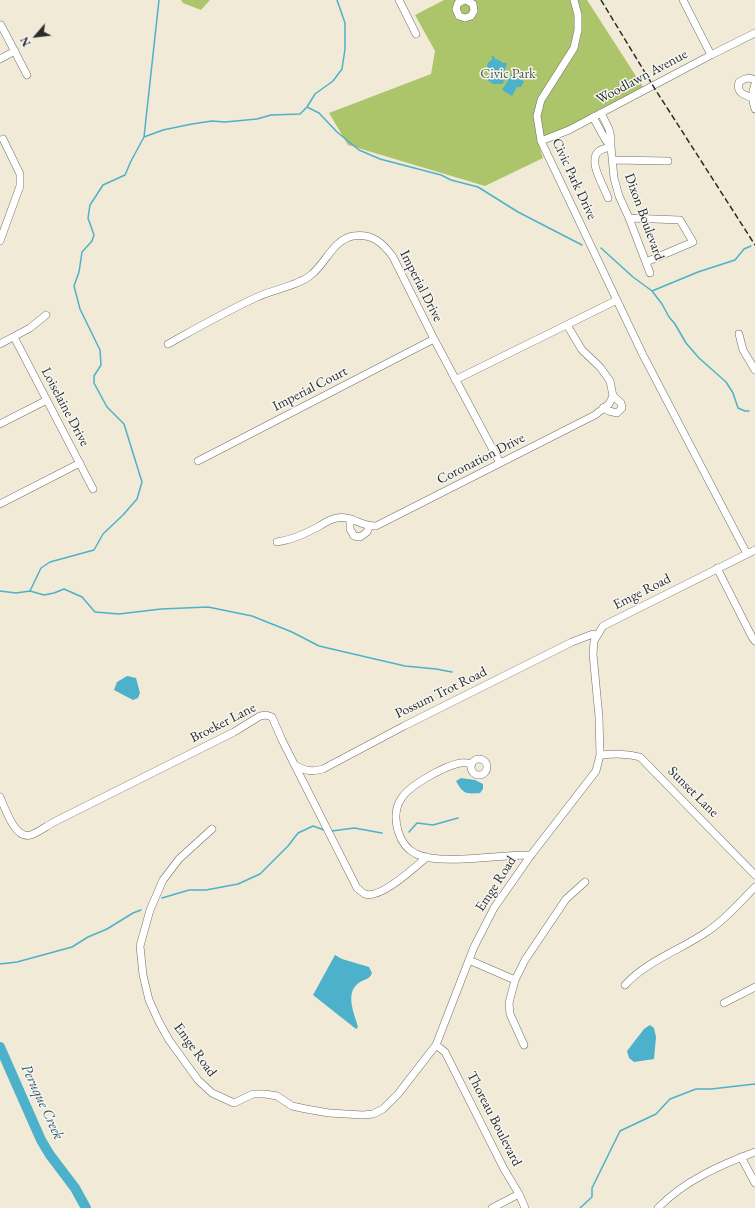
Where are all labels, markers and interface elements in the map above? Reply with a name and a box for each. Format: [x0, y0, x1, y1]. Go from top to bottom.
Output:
north arrow [16, 16, 56, 56]
text: N [17, 34, 34, 49]
street label: Woodlawn Avenue [593, 46, 691, 108]
park label: Civic Park [480, 66, 536, 82]
street label: Civic Park Drive [548, 136, 600, 222]
street label: Dixon Boulevard [620, 171, 668, 263]
street label: Imperial Drive [396, 247, 446, 325]
street label: Imperial Court [270, 363, 350, 415]
street label: Loiselaine Drive [37, 365, 93, 449]
street label: Coronation Drive [434, 430, 528, 488]
street label: Emge Road [610, 570, 674, 614]
street label: Possum Trot Road [392, 663, 490, 723]
street label: Broeker Lane [187, 699, 259, 747]
street label: Sunset Lane [664, 763, 722, 821]
street label: Emge Road [472, 853, 520, 915]
street label: Emge Road [170, 1020, 220, 1080]
water label: Peruque Creek [17, 1061, 67, 1143]
street label: Thoreau Boulevard [463, 1069, 525, 1169]

